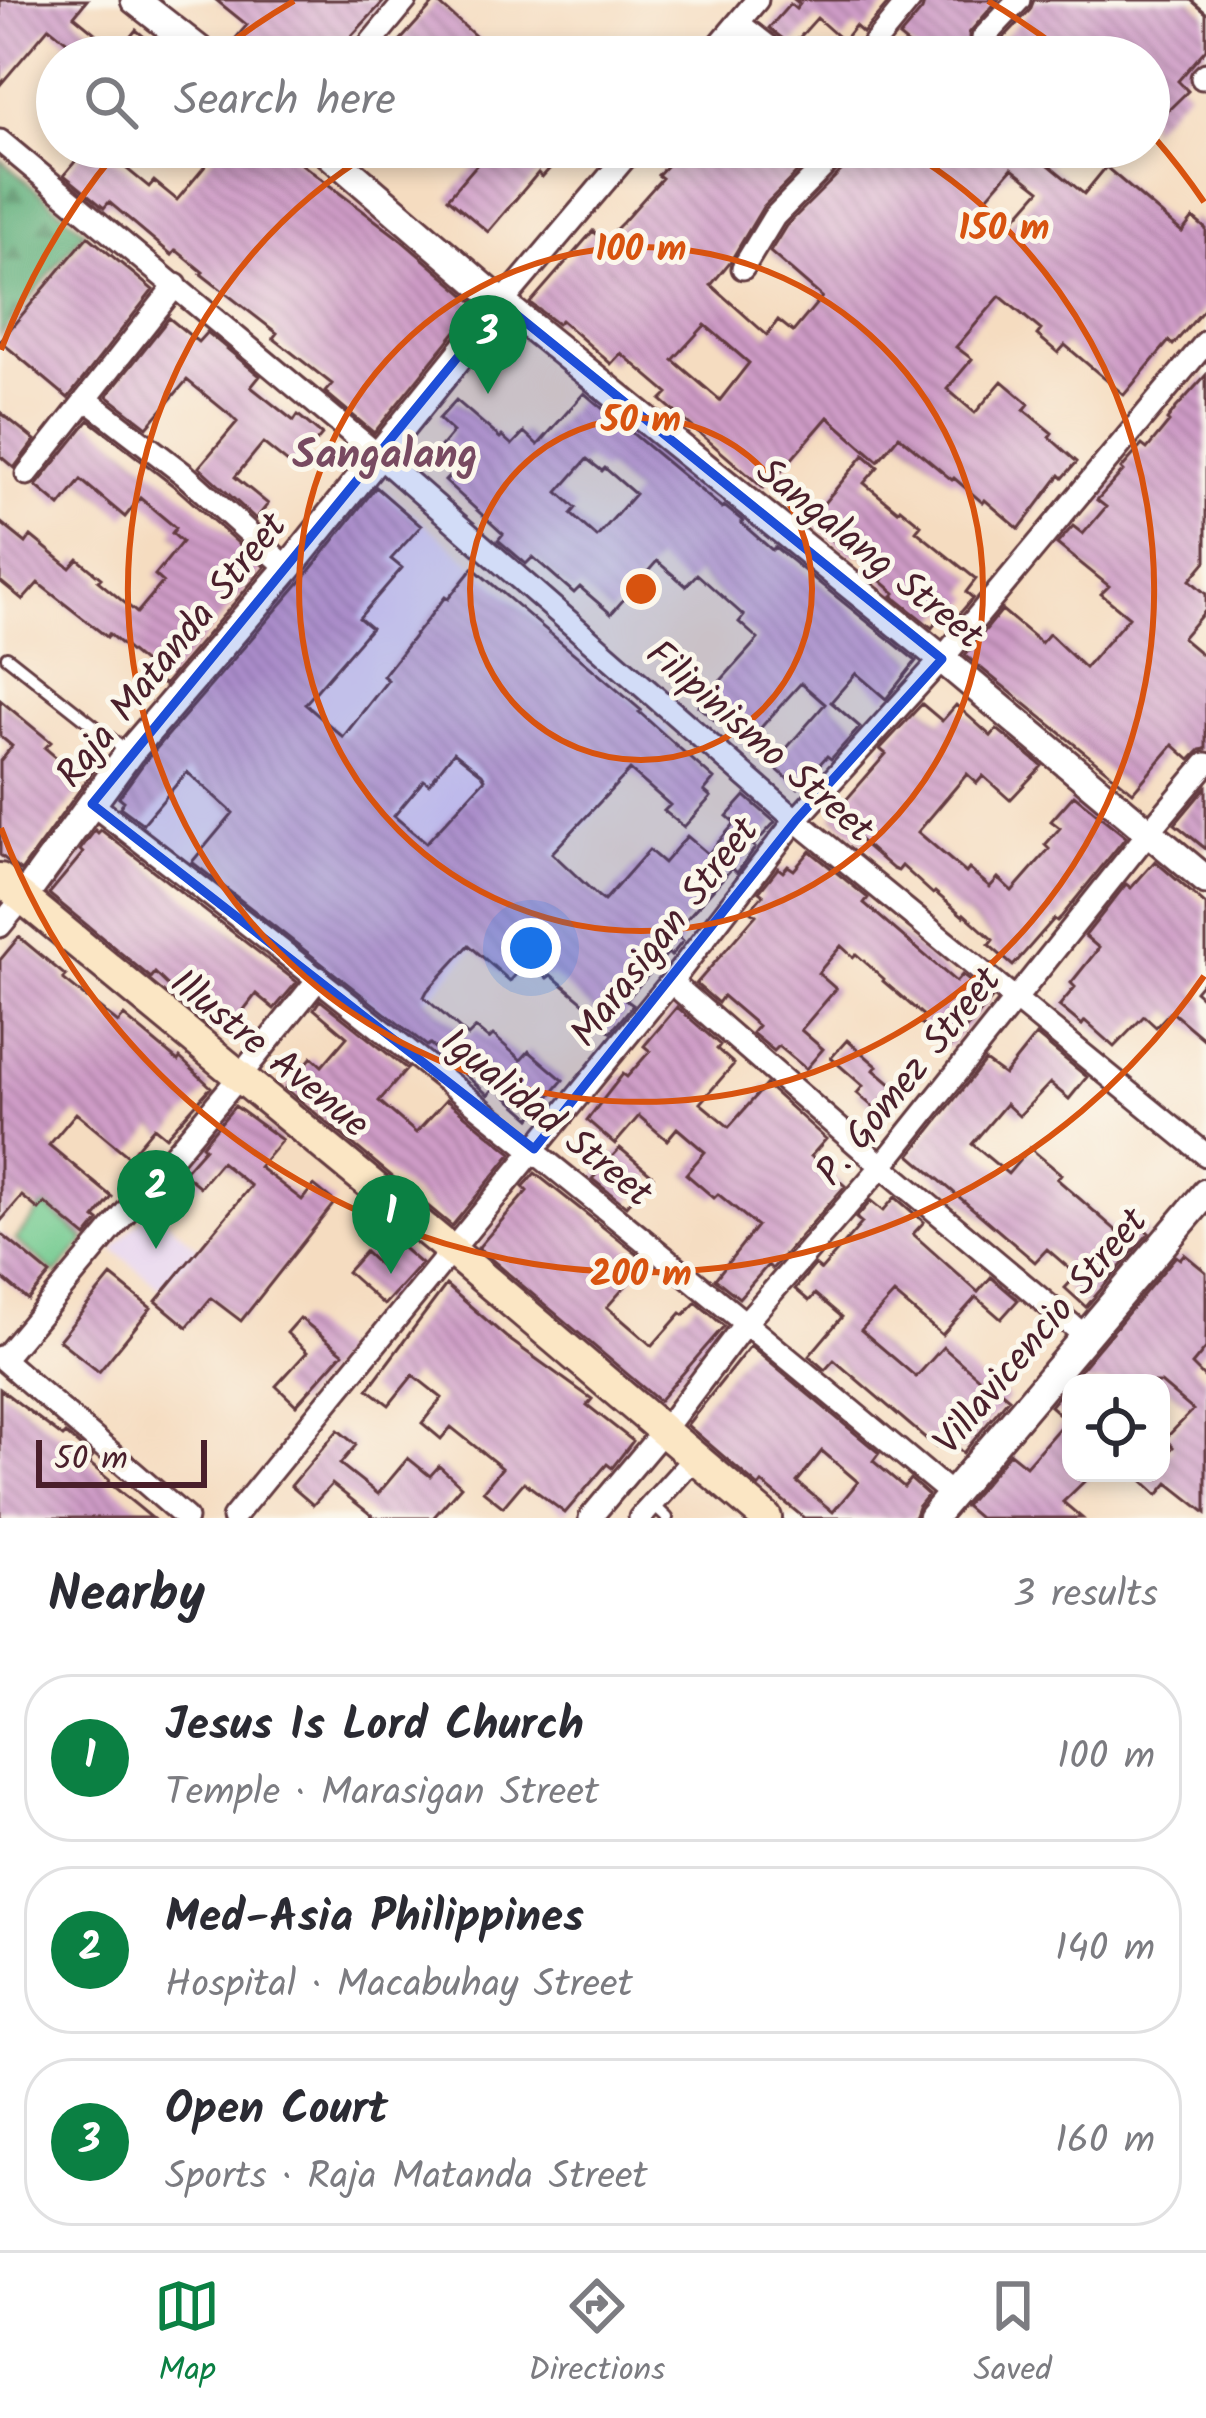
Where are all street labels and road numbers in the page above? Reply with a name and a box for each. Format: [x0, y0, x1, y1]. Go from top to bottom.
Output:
street label: Sangalang Street [741, 443, 997, 667]
street label: Raja Matanda Street [42, 499, 305, 803]
street label: Filipinismo Street [630, 626, 887, 861]
street label: Marasigan Street [556, 804, 777, 1062]
street label: P. Gomez Street [802, 953, 1019, 1201]
street label: Illustre Avenue [155, 955, 382, 1156]
street label: Igualidad Street [426, 1014, 666, 1225]
street label: Villavicencio Street [919, 1194, 1165, 1470]

